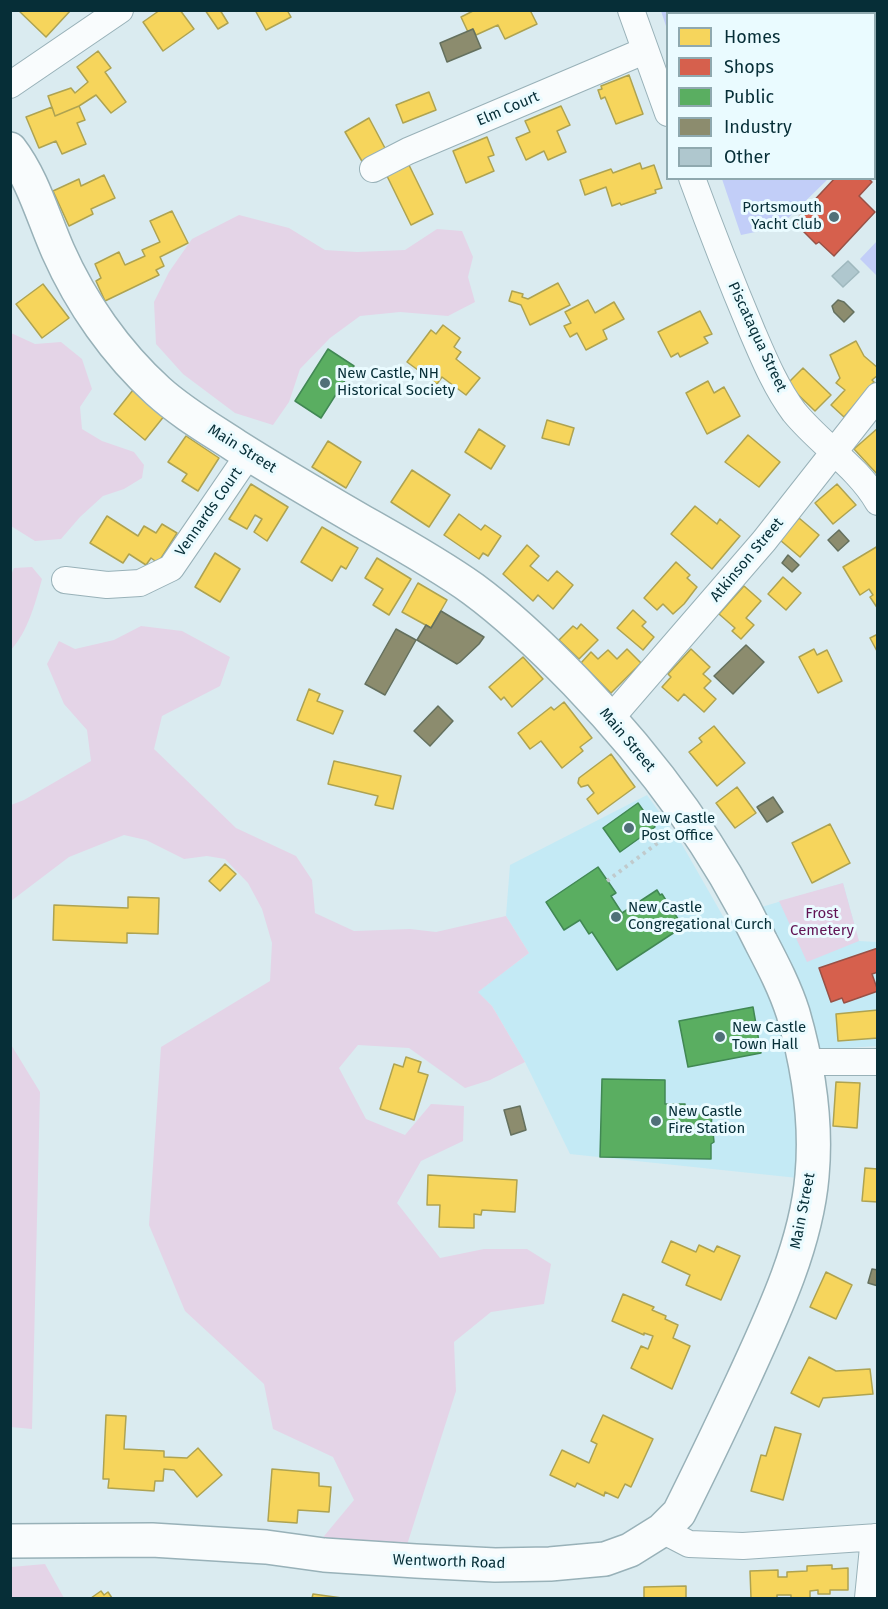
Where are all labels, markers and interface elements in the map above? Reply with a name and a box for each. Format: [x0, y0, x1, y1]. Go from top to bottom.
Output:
legend [666, 12, 876, 180]
text: Homes [724, 26, 780, 48]
text: Shops [724, 56, 774, 78]
text: Public [724, 86, 774, 108]
street label: Elm Court [474, 88, 542, 130]
text: Industry [724, 116, 792, 138]
text: Other [724, 146, 770, 168]
place label: Portsmouth Yacht Club [742, 199, 822, 234]
marker: Portsmouth Yacht Club [827, 210, 841, 224]
street label: Piscataqua Street [724, 279, 790, 395]
place label: New Castle, NH Historical Society [337, 365, 455, 400]
marker: New Castle, NH Historical Society [318, 376, 332, 390]
street label: Main Street [204, 421, 280, 477]
street label: Vennards Court [172, 464, 246, 560]
street label: Atkinson Street [707, 514, 787, 606]
street label: Main Street [595, 705, 659, 775]
place label: New Castle Post Office [641, 810, 715, 845]
marker: New Castle Post Office [622, 821, 636, 835]
place label: New Castle Congregational Curch [628, 899, 772, 934]
park label: Frost Cemetery [790, 905, 854, 940]
marker: New Castle Congregational Curch [609, 910, 623, 924]
place label: New Castle Town Hall [732, 1019, 806, 1054]
marker: New Castle Town Hall [713, 1030, 727, 1044]
place label: New Castle Fire Station [668, 1103, 745, 1138]
marker: New Castle Fire Station [649, 1114, 663, 1128]
street label: Main Street [787, 1171, 819, 1251]
street label: Wentworth Road [392, 1551, 506, 1573]

